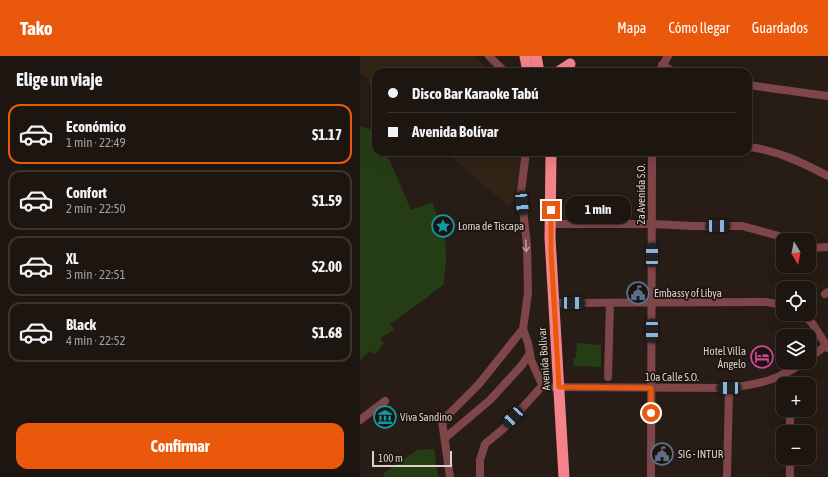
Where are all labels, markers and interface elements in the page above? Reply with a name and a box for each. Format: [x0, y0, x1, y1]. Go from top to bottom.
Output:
text: Tako [20, 17, 53, 39]
text: Mapa [617, 20, 646, 36]
text: Cómo llegar [668, 20, 730, 36]
text: Guardados [752, 20, 808, 36]
text: Elige un viaje [16, 69, 103, 90]
text: Disco Bar Karaoke Tabú [412, 85, 539, 102]
icon: car [18, 116, 54, 152]
text: Económico [66, 118, 126, 135]
text: Avenida Bolívar [412, 123, 498, 140]
text: $1.17 [312, 126, 342, 143]
text: 1 min · 22:49 [66, 135, 126, 150]
street label: 2a Avenida S.O. [635, 163, 647, 225]
icon: car [18, 182, 54, 218]
text: Confort [66, 184, 107, 201]
car [515, 191, 529, 215]
text: $1.59 [312, 192, 342, 209]
callout: 1 min [565, 196, 631, 224]
text: 2 min · 22:50 [66, 201, 126, 216]
route end [542, 201, 560, 219]
text: 1 min [585, 202, 611, 217]
place icon: Loma de Tiscapa [430, 213, 456, 239]
place label: Loma de Tiscapa [458, 220, 524, 232]
car [706, 220, 730, 232]
north arrow [776, 233, 816, 273]
map controls [776, 233, 816, 465]
one-way arrow [523, 239, 530, 252]
car [646, 243, 658, 267]
icon: car [18, 248, 54, 284]
text: XL [66, 250, 79, 267]
text: $2.00 [312, 258, 342, 275]
text: 3 min · 22:51 [66, 267, 126, 282]
public building icon: Embassy of Libya [625, 280, 651, 306]
button: locate [776, 281, 816, 321]
place label: Embassy of Libya [654, 287, 722, 299]
car [561, 297, 585, 309]
icon: car [18, 314, 54, 350]
text: Black [66, 316, 96, 333]
car [646, 319, 658, 343]
text: $1.68 [312, 324, 342, 341]
street label: Avenida Bolívar [536, 326, 552, 391]
button: layers [776, 329, 816, 369]
text: 4 min · 22:52 [66, 333, 126, 348]
hotel icon: Hotel Villa Ángelo [749, 344, 775, 370]
place label: Hotel Villa Ángelo [703, 345, 746, 370]
street label: 10a Calle S.O. [645, 371, 699, 383]
button: + [776, 377, 816, 417]
car [717, 382, 741, 394]
museum icon: Viva Sandino [372, 404, 398, 430]
car [500, 404, 526, 430]
route start [642, 404, 660, 422]
place label: Viva Sandino [400, 411, 452, 423]
button: Confirmar [16, 423, 344, 469]
button: − [776, 425, 816, 465]
public building icon: SIG - INTUR [649, 441, 675, 467]
place label: SIG - INTUR [678, 448, 724, 460]
scale bar [372, 449, 452, 468]
text: 100 m [378, 452, 403, 464]

